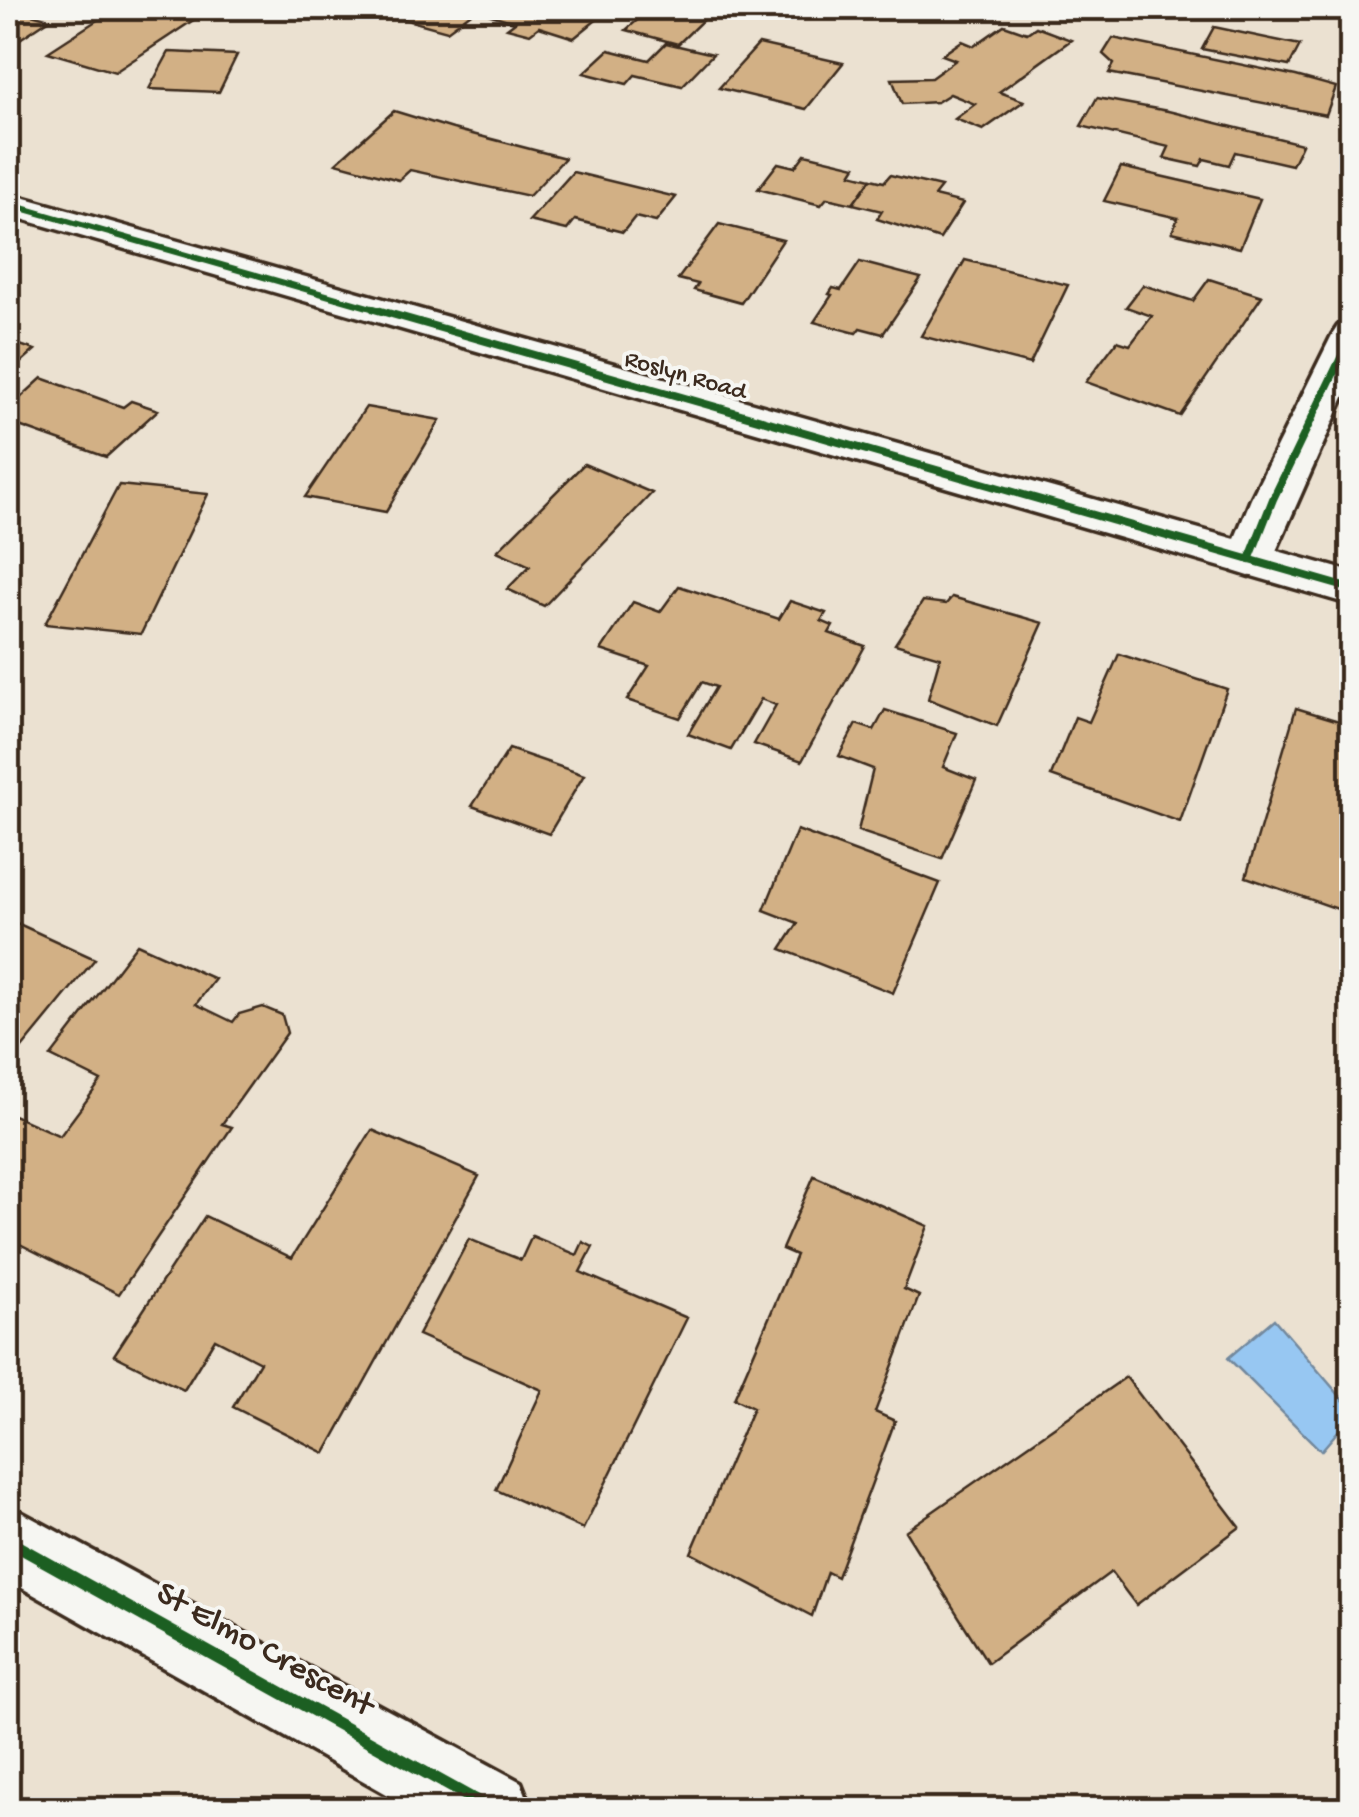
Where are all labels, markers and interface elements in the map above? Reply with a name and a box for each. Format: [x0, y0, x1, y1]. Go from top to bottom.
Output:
street label: Roslyn Road [621, 346, 752, 409]
street label: St Elmo Crescent [148, 1574, 382, 1729]

